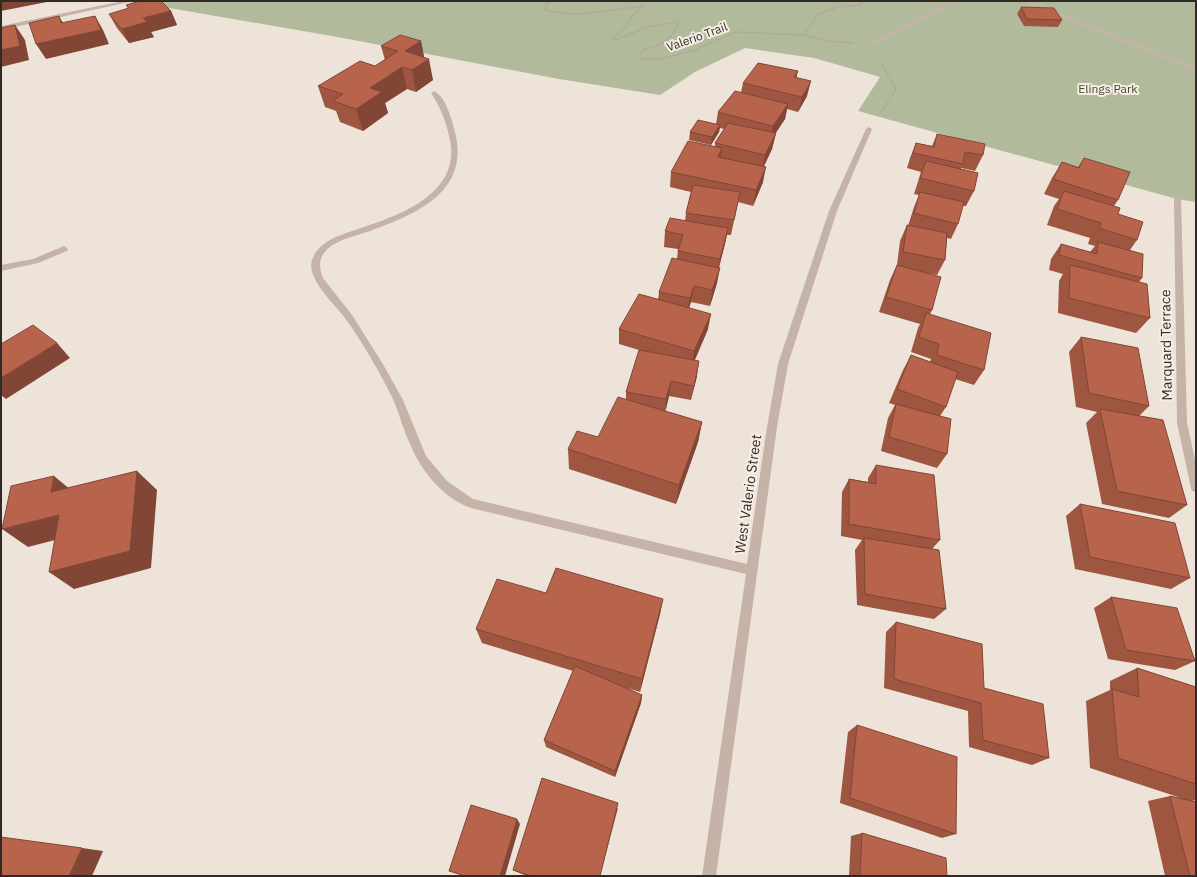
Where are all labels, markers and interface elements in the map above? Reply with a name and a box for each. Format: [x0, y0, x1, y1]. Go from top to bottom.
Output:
street label: Valerio Trail [664, 19, 729, 54]
park label: Elings Park [1078, 81, 1138, 96]
street label: Marquard Terrace [1156, 289, 1176, 401]
street label: West Valerio Street [731, 433, 765, 555]

